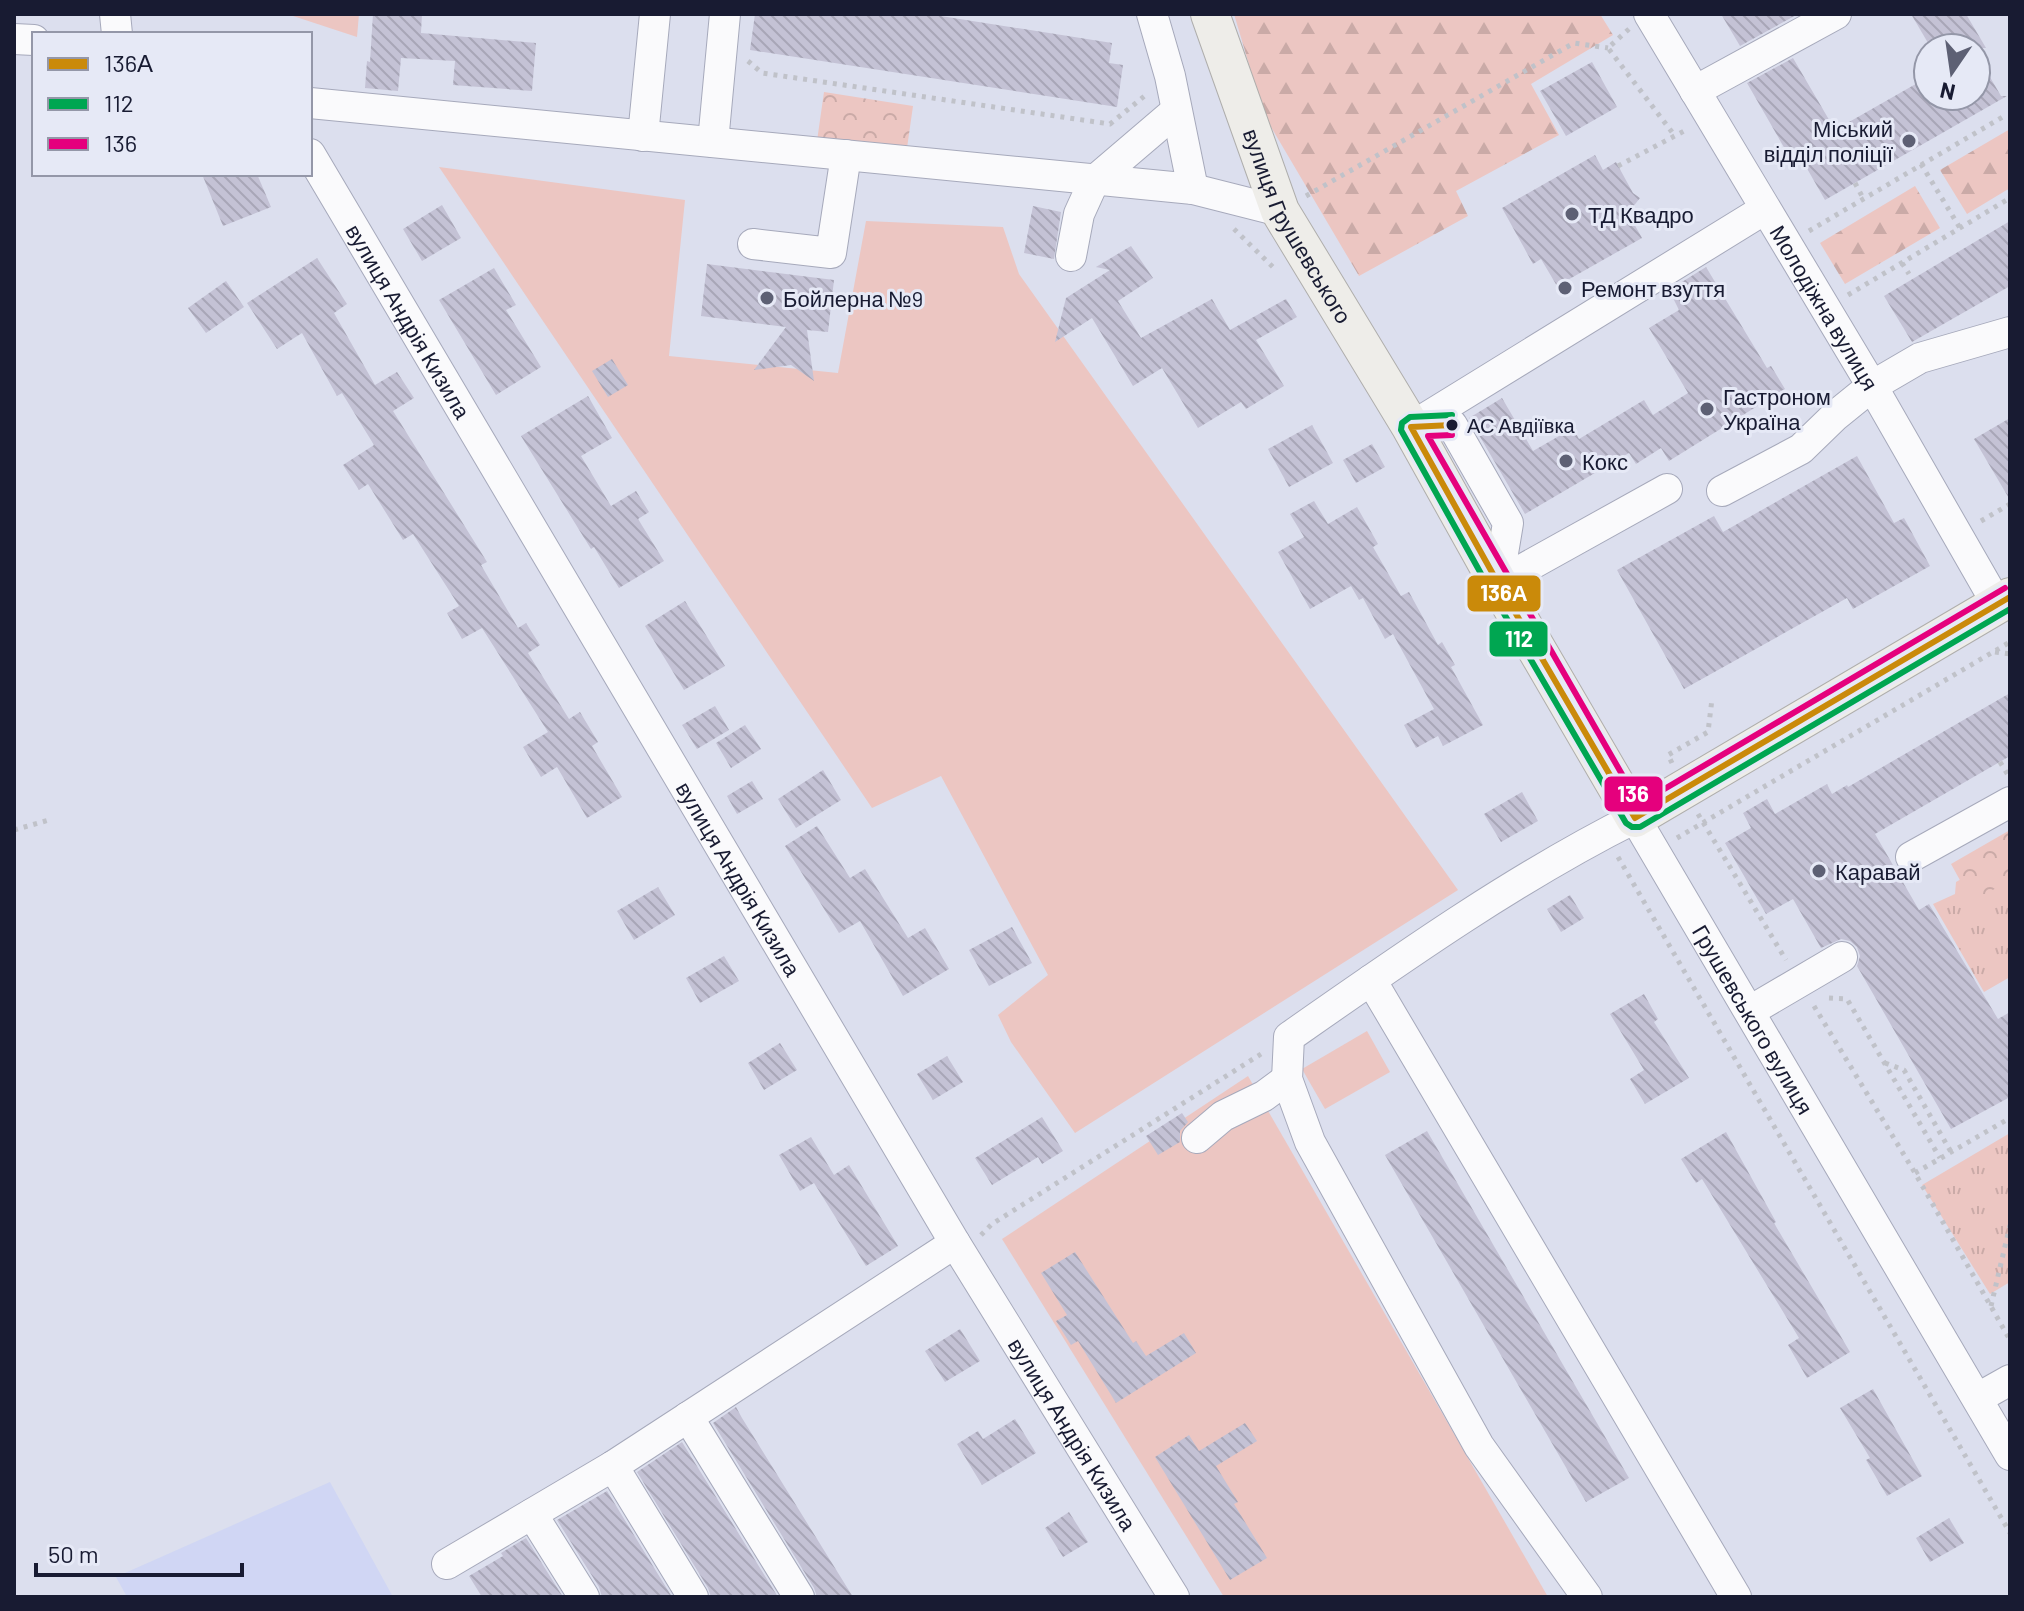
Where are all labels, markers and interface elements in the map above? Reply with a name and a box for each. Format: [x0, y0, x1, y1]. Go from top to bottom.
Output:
legend [32, 32, 312, 176]
north arrow [1912, 32, 1992, 112]
text: 136А [104, 48, 153, 77]
text: N [1937, 78, 1957, 107]
text: 112 [104, 88, 134, 117]
place label: Міський відділ поліції [1764, 115, 1893, 167]
street label: вулиця Грушевського [1239, 125, 1358, 328]
text: 136 [104, 128, 137, 157]
marker: Міський відділ поліції [1900, 132, 1918, 150]
place label: ТД Квадро [1588, 201, 1694, 228]
marker: ТД Квадро [1563, 205, 1581, 223]
street label: вулиця Андрія Кизила [341, 219, 477, 424]
street label: Молодіжна вулиця [1765, 220, 1884, 395]
place label: Ремонт взуття [1581, 275, 1725, 302]
marker: Ремонт взуття [1556, 279, 1574, 297]
place label: Бойлерна №9 [783, 285, 923, 312]
marker: Бойлерна №9 [758, 289, 776, 307]
place label: Гастроном Україна [1723, 383, 1831, 435]
marker: Гастроном Україна [1698, 400, 1716, 418]
place label: АС Авдіївка [1467, 413, 1576, 437]
marker: АС Авдіївка [1444, 417, 1460, 433]
place label: Кокс [1582, 448, 1628, 474]
marker: Кокс [1557, 452, 1575, 470]
line badge: 136А [1466, 574, 1542, 613]
text: 136А [1480, 579, 1528, 605]
line badge: 112 [1488, 620, 1549, 658]
text: 112 [1505, 625, 1533, 651]
line badge: 136 [1603, 775, 1664, 813]
street label: вулиця Андрія Кизила [671, 777, 807, 981]
text: 136 [1617, 780, 1649, 806]
place label: Каравай [1835, 858, 1921, 885]
marker: Каравай [1810, 862, 1828, 880]
street label: Грушевського вулиця [1688, 920, 1819, 1119]
street label: вулиця Андрія Кизила [1004, 1333, 1143, 1535]
scale bar [36, 1527, 242, 1577]
text: 50 m [48, 1539, 99, 1568]

